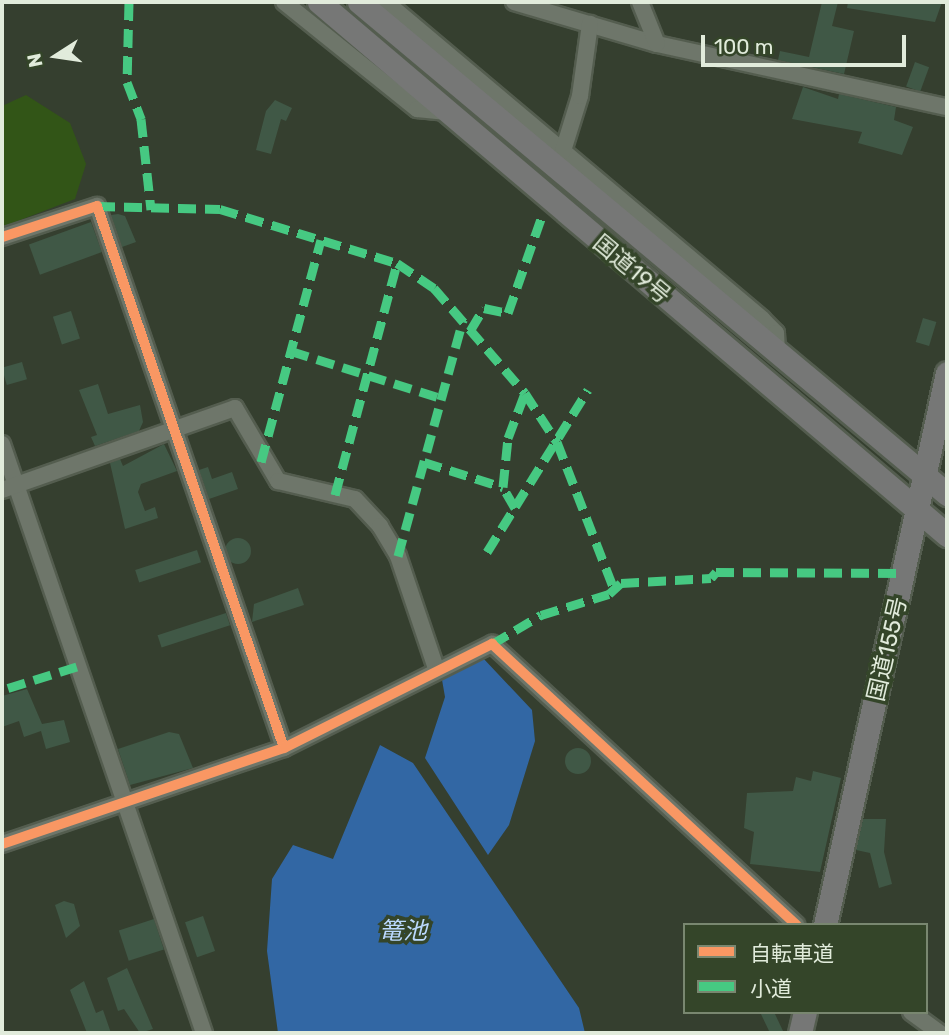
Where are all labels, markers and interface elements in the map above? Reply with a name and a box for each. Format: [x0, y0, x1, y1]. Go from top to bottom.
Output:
north arrow [21, 21, 91, 91]
scale bar [704, 21, 909, 65]
text: 100 m [714, 34, 773, 59]
text: N [22, 51, 48, 70]
street label: 国道19号 [588, 229, 676, 309]
street label: 国道155号 [862, 594, 912, 704]
water label: 篭池 [379, 918, 427, 946]
legend [683, 923, 928, 1014]
text: 自転車道 [750, 941, 834, 966]
text: 小道 [750, 976, 792, 1001]

